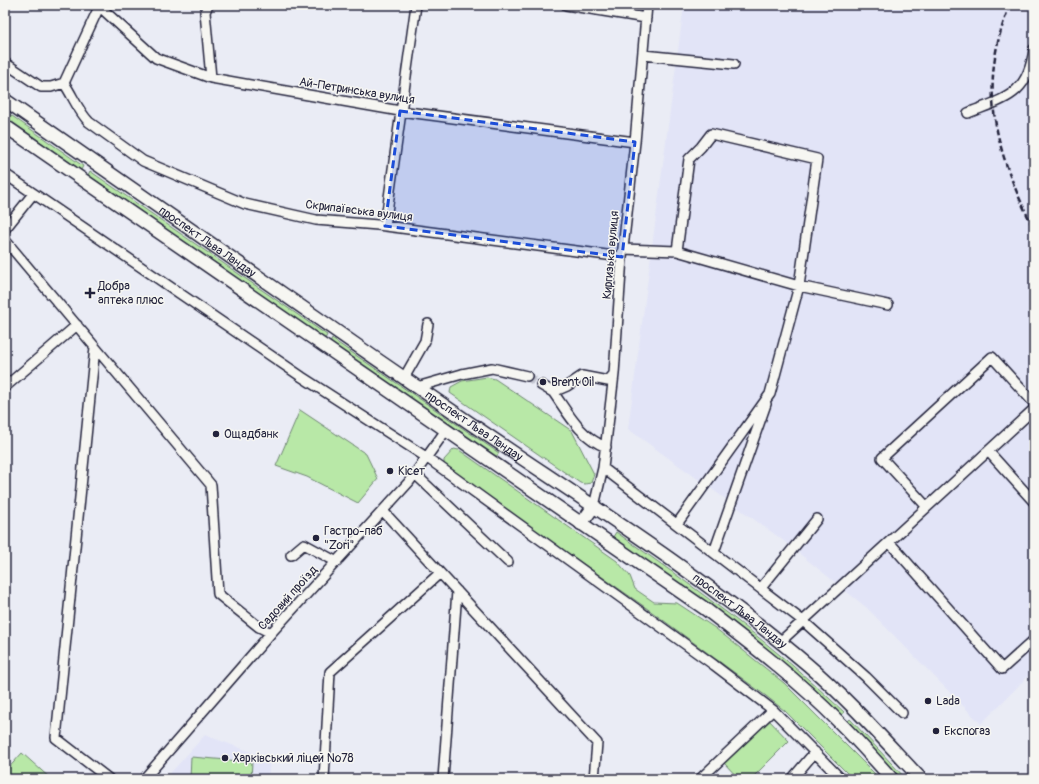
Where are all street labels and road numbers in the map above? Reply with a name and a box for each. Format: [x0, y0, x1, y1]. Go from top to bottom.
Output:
street label: Ай-Петринська вулиця [298, 74, 416, 108]
street label: Скрипаївська вулиця [304, 197, 414, 225]
street label: проспект Льва Ландау [156, 202, 259, 281]
street label: Киргизька вулиця [600, 210, 622, 300]
street label: проспект Льва Ландау [422, 387, 526, 464]
street label: Садовий проїзд [255, 562, 321, 633]
street label: проспект Льва Ландау [690, 570, 790, 652]

